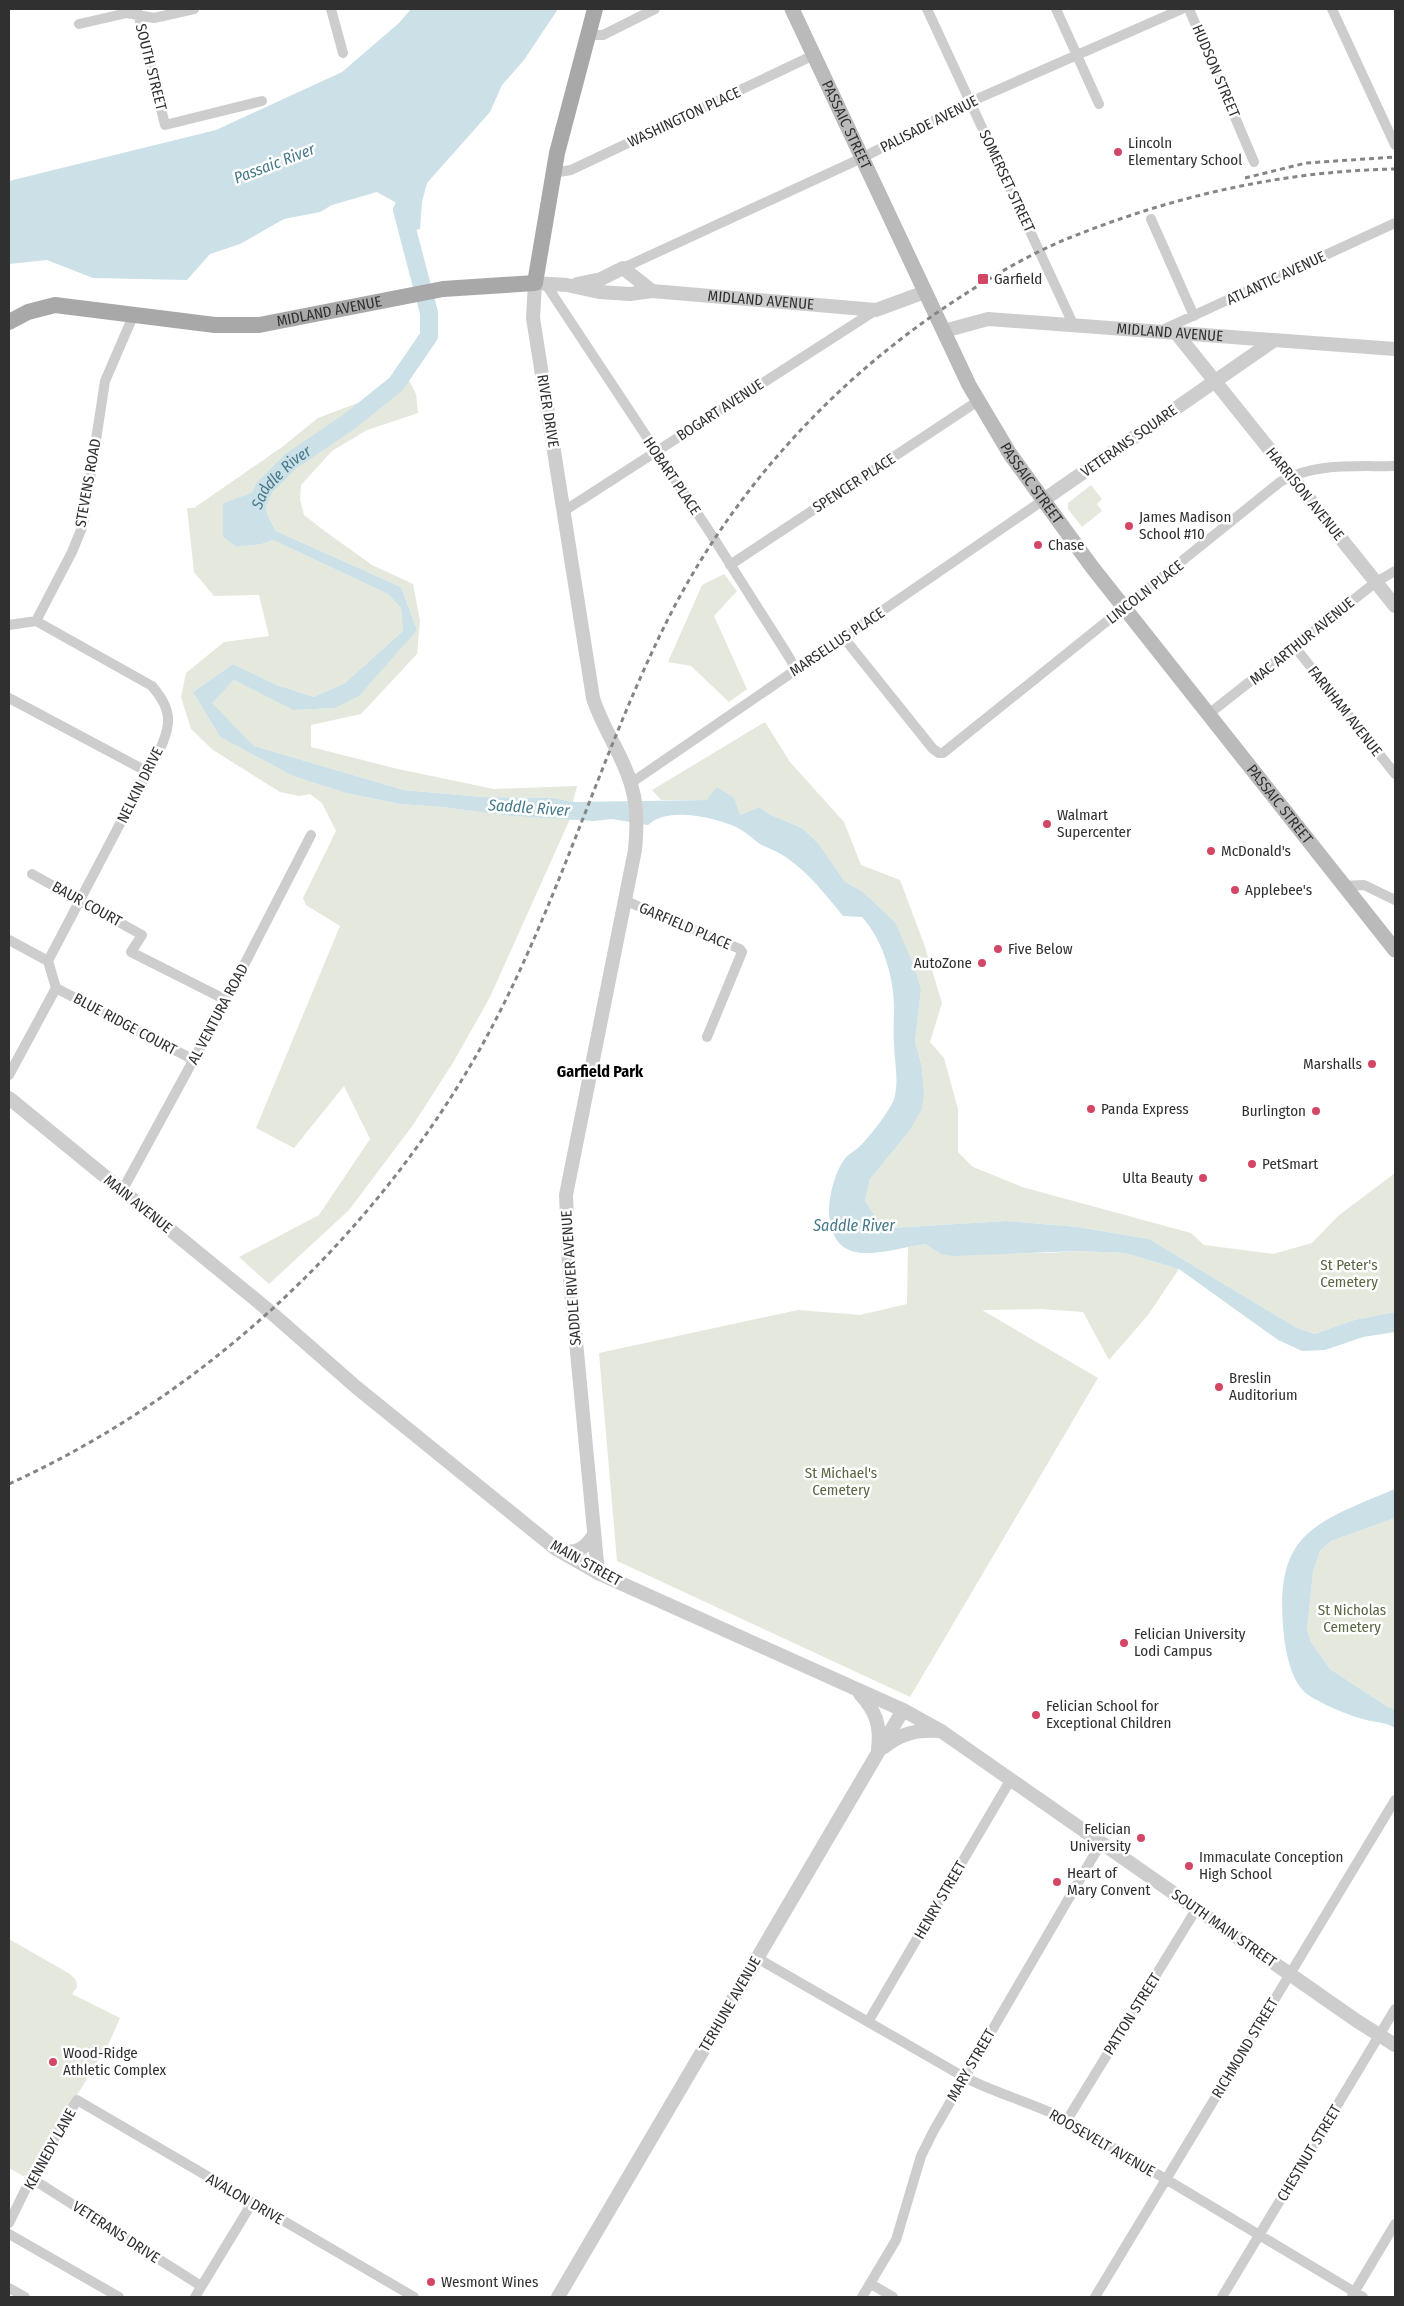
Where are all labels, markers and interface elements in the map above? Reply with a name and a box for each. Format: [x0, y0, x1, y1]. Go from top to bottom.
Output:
street label: SOUTH STREET [132, 22, 170, 112]
street label: HUDSON STREET [1188, 22, 1244, 120]
street label: PASSAIC STREET [818, 78, 875, 172]
street label: WASHINGTON PLACE [625, 83, 743, 151]
street label: PALISADE AVENUE [877, 92, 981, 156]
street label: SOMERSET STREET [975, 127, 1039, 235]
place label: Lincoln Elementary School [1128, 134, 1242, 169]
water label: Passaic River [231, 139, 318, 188]
marker: Lincoln Elementary School [1112, 146, 1124, 158]
street label: ATLANTIC AVENUE [1224, 247, 1328, 309]
place label: Garfield [994, 270, 1042, 288]
marker: Garfield [976, 272, 990, 286]
street label: MIDLAND AVENUE [707, 287, 815, 314]
street label: MIDLAND AVENUE [275, 292, 383, 330]
street label: MIDLAND AVENUE [1116, 320, 1224, 345]
street label: RIVER DRIVE [533, 373, 563, 449]
street label: BOGART AVENUE [673, 375, 767, 445]
street label: VETERANS SQUARE [1077, 401, 1181, 481]
street label: HOBART PLACE [639, 434, 705, 518]
street label: STEVENS ROAD [71, 437, 105, 529]
street label: PASSAIC STREET [996, 439, 1067, 527]
water label: Saddle River [247, 441, 315, 513]
street label: HARRISON AVENUE [1262, 444, 1348, 544]
street label: SPENCER PLACE [809, 450, 899, 516]
place label: James Madison School #10 [1139, 508, 1231, 543]
marker: James Madison School #10 [1123, 520, 1135, 532]
place label: Chase [1048, 536, 1084, 554]
marker: Chase [1032, 539, 1044, 551]
street label: LINCOLN PLACE [1103, 556, 1187, 628]
street label: MAC ARTHUR AVENUE [1246, 593, 1358, 689]
street label: MARSELLUS PLACE [786, 604, 888, 680]
street label: FARNHAM AVENUE [1304, 662, 1386, 760]
street label: NELKIN DRIVE [113, 744, 167, 826]
street label: PASSAIC STREET [1243, 761, 1317, 847]
water label: Saddle River [487, 795, 571, 820]
place label: Walmart Supercenter [1057, 806, 1132, 841]
marker: Walmart Supercenter [1041, 818, 1053, 830]
place label: McDonald's [1221, 842, 1291, 860]
marker: McDonald's [1205, 845, 1217, 857]
street label: BAUR COURT [49, 878, 125, 931]
place label: Applebee's [1245, 881, 1312, 899]
marker: Applebee's [1229, 884, 1241, 896]
street label: GARFIELD PLACE [636, 899, 734, 953]
place label: Five Below [1008, 940, 1073, 958]
marker: Five Below [992, 943, 1004, 955]
place label: AutoZone [914, 954, 972, 972]
marker: AutoZone [976, 957, 988, 969]
street label: AL VENTURA ROAD [184, 961, 252, 1067]
street label: BLUE RIDGE COURT [70, 989, 180, 1059]
place label: Marshalls [1303, 1055, 1362, 1073]
marker: Marshalls [1366, 1058, 1378, 1070]
district label: Garfield Park [557, 1062, 644, 1081]
place label: Panda Express [1101, 1100, 1189, 1118]
place label: Burlington [1242, 1102, 1306, 1120]
marker: Panda Express [1085, 1103, 1097, 1115]
marker: Burlington [1310, 1105, 1322, 1117]
place label: PetSmart [1262, 1155, 1318, 1173]
marker: PetSmart [1246, 1158, 1258, 1170]
place label: Ulta Beauty [1122, 1169, 1193, 1187]
street label: MAIN AVENUE [100, 1171, 176, 1237]
marker: Ulta Beauty [1197, 1172, 1209, 1184]
street label: SADDLE RIVER AVENUE [557, 1210, 585, 1346]
water label: Saddle River [812, 1216, 895, 1235]
park label: St Peter's Cemetery [1320, 1256, 1378, 1291]
place label: Breslin Auditorium [1229, 1369, 1298, 1404]
marker: Breslin Auditorium [1213, 1381, 1225, 1393]
park label: St Michael's Cemetery [805, 1464, 877, 1499]
street label: MAIN STREET [547, 1536, 625, 1590]
park label: St Nicholas Cemetery [1318, 1601, 1386, 1636]
place label: Felician University Lodi Campus [1134, 1625, 1246, 1660]
marker: Felician University Lodi Campus [1118, 1637, 1130, 1649]
place label: Felician School for Exceptional Children [1046, 1697, 1171, 1732]
marker: Felician School for Exceptional Children [1030, 1709, 1042, 1721]
place label: Felician University [1070, 1820, 1131, 1855]
marker: Felician University [1135, 1832, 1147, 1844]
place label: Immaculate Conception High School [1199, 1848, 1343, 1883]
street label: HENRY STREET [910, 1858, 970, 1942]
marker: Immaculate Conception High School [1183, 1860, 1195, 1872]
place label: Heart of Mary Convent [1067, 1864, 1150, 1899]
marker: Heart of Mary Convent [1051, 1876, 1063, 1888]
street label: SOUTH MAIN STREET [1168, 1885, 1280, 1971]
street label: TERHUNE AVENUE [695, 1953, 765, 2055]
street label: PATTON STREET [1100, 1970, 1164, 2058]
street label: RICHMOND STREET [1208, 1995, 1282, 2101]
street label: MARY STREET [943, 2026, 999, 2104]
place label: Wood-Ridge Athletic Complex [63, 2044, 167, 2079]
marker: Wood-Ridge Athletic Complex [47, 2056, 59, 2068]
street label: CHESTNUT STREET [1273, 2101, 1345, 2204]
street label: KENNEDY LANE [20, 2105, 80, 2193]
street label: ROOSEVELT AVENUE [1046, 2105, 1158, 2181]
street label: AVALON DRIVE [203, 2170, 287, 2228]
street label: VETERANS DRIVE [69, 2197, 163, 2267]
place label: Wesmont Wines [441, 2273, 538, 2291]
marker: Wesmont Wines [425, 2276, 437, 2288]

